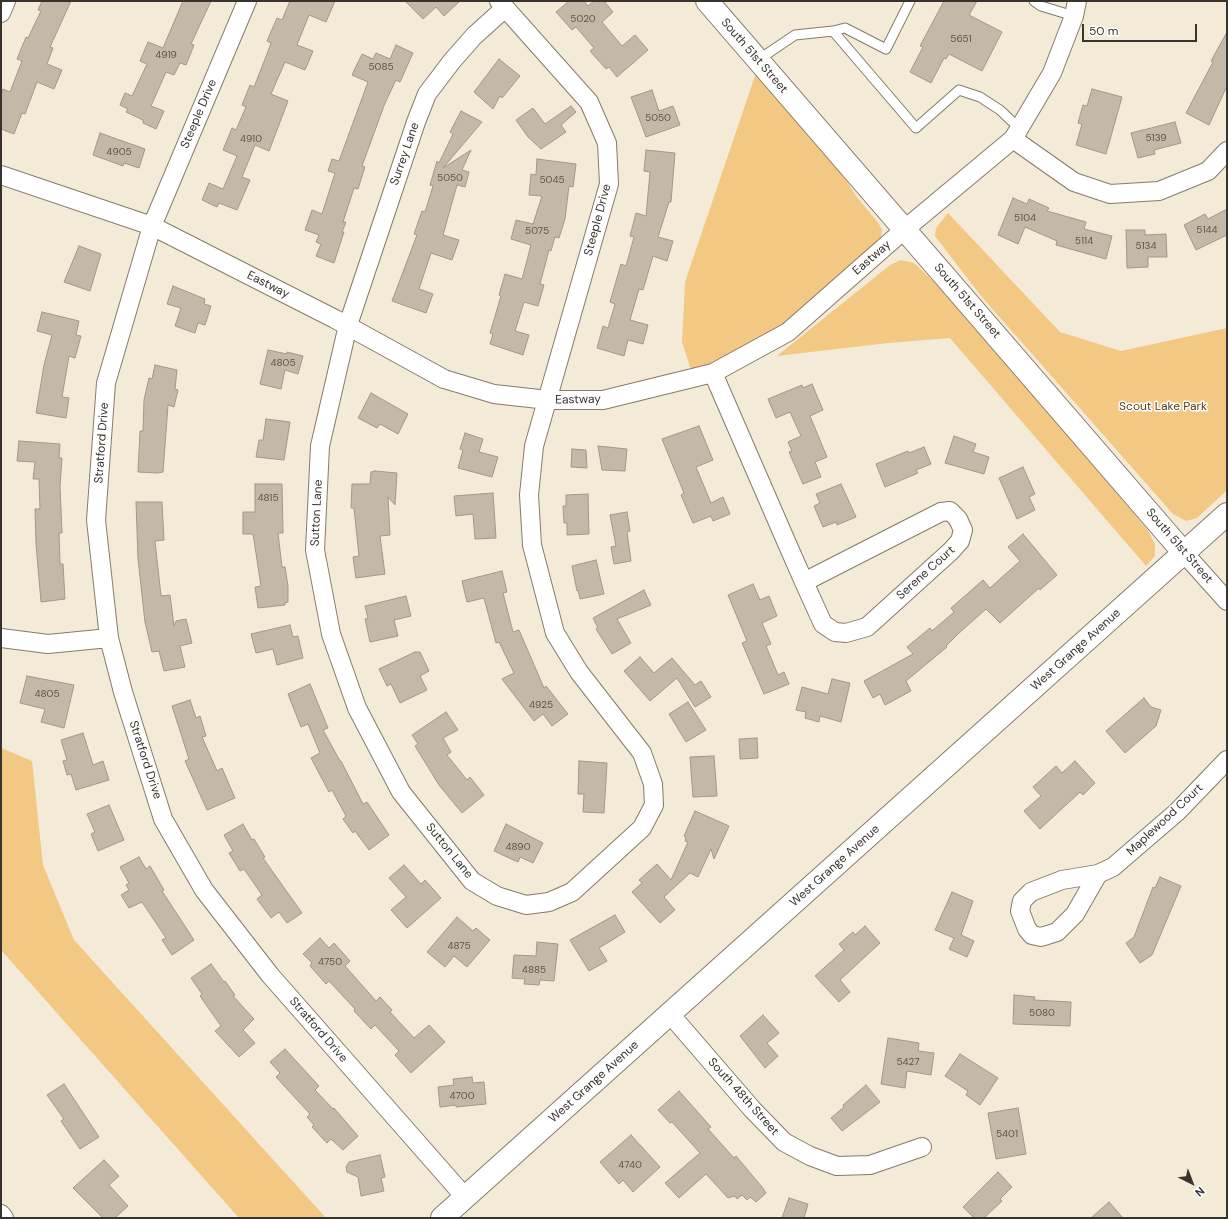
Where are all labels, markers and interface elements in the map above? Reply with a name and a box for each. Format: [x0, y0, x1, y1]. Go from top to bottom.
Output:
house number: 5020 [570, 13, 596, 25]
street label: South 51st Street [718, 16, 790, 96]
scale bar [1084, 16, 1199, 42]
text: 50 m [1089, 23, 1118, 39]
house number: 5651 [950, 33, 972, 45]
house number: 4919 [155, 49, 177, 61]
house number: 5085 [368, 61, 394, 73]
street label: Steeple Drive [178, 77, 220, 151]
house number: 5050 [645, 112, 671, 124]
street label: Surrey Lane [388, 121, 422, 187]
house number: 5139 [1145, 132, 1167, 144]
house number: 4910 [240, 133, 262, 145]
house number: 4905 [106, 146, 132, 158]
house number: 5050 [437, 172, 463, 184]
house number: 5045 [539, 174, 565, 186]
street label: Steeple Drive [582, 183, 614, 257]
house number: 5104 [1014, 212, 1036, 224]
house number: 5144 [1196, 224, 1218, 236]
house number: 5075 [525, 225, 549, 237]
house number: 5114 [1075, 235, 1093, 247]
street label: Eastway [850, 238, 894, 278]
house number: 5134 [1135, 240, 1157, 252]
street label: South 51st Street [931, 261, 1003, 341]
street label: Eastway [244, 268, 292, 302]
house number: 4805 [270, 357, 296, 369]
street label: Eastway [555, 392, 601, 408]
park label: Scout Lake Park [1119, 400, 1207, 414]
street label: Stratford Drive [92, 402, 112, 484]
street label: Sutton Lane [308, 479, 326, 547]
house number: 4815 [257, 492, 279, 504]
street label: South 51st Street [1143, 506, 1215, 586]
street label: Serene Court [894, 543, 958, 603]
street label: West Grange Avenue [1028, 606, 1124, 694]
house number: 4805 [34, 688, 60, 700]
house number: 4925 [529, 699, 553, 711]
street label: Stratford Drive [126, 719, 164, 801]
street label: Maplewood Court [1124, 781, 1206, 859]
street label: Sutton Lane [422, 821, 476, 881]
street label: West Grange Avenue [787, 822, 883, 910]
house number: 4890 [506, 841, 530, 853]
house number: 4875 [447, 940, 471, 952]
house number: 4750 [318, 956, 342, 968]
house number: 4885 [522, 964, 546, 976]
street label: Stratford Drive [286, 995, 350, 1065]
house number: 5080 [1029, 1007, 1055, 1019]
street label: West Grange Avenue [546, 1038, 642, 1126]
street label: South 48th Street [704, 1055, 782, 1139]
house number: 5427 [896, 1056, 920, 1068]
house number: 4700 [450, 1090, 474, 1102]
house number: 5401 [996, 1128, 1018, 1140]
house number: 4740 [618, 1159, 642, 1171]
north arrow [1172, 1163, 1212, 1203]
text: N [1192, 1184, 1208, 1200]

